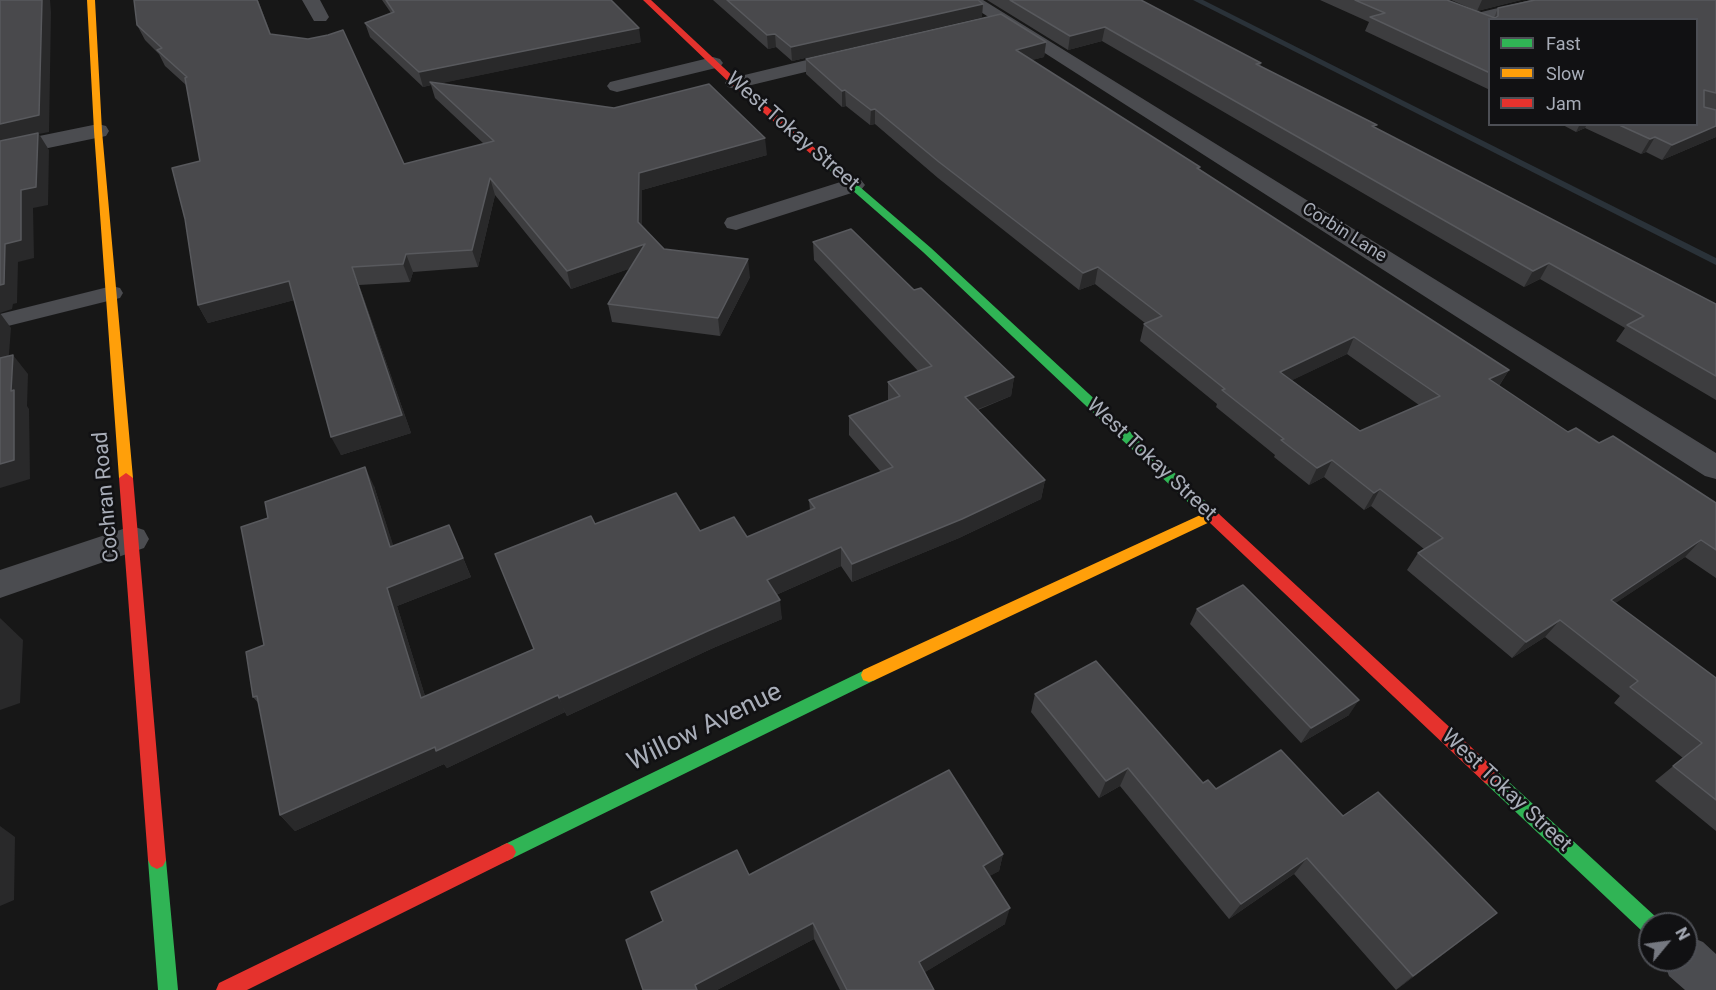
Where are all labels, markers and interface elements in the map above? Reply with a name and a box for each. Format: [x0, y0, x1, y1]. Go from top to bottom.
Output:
legend [1488, 18, 1698, 126]
text: Fast [1546, 33, 1581, 54]
text: Slow [1546, 63, 1585, 84]
street label: West Tokay Street [720, 67, 864, 197]
text: Jam [1546, 93, 1582, 114]
street label: Corbin Lane [1298, 198, 1390, 268]
street label: West Tokay Street [1081, 393, 1221, 527]
street label: Cochran Road [89, 430, 125, 564]
street label: Willow Avenue [623, 677, 787, 779]
street label: West Tokay Street [1436, 724, 1576, 858]
north arrow [1638, 912, 1698, 972]
text: N [1671, 924, 1693, 944]

